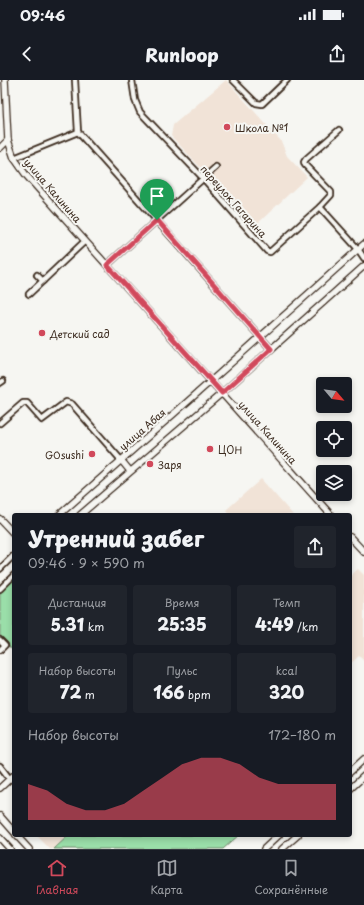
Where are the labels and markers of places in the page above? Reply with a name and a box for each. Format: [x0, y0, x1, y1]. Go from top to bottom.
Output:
place label: Школа №1 [235, 120, 288, 135]
marker: Школа №1 [222, 122, 232, 132]
pin [140, 179, 174, 220]
place label: Детский сад [49, 326, 110, 341]
marker: Детский сад [37, 328, 47, 338]
place label: ЦОН [218, 442, 242, 457]
marker: ЦОН [205, 444, 215, 454]
place label: GOsushi [45, 447, 84, 462]
marker: GOsushi [87, 449, 97, 459]
place label: Заря [158, 457, 182, 472]
marker: Заря [145, 459, 155, 469]

